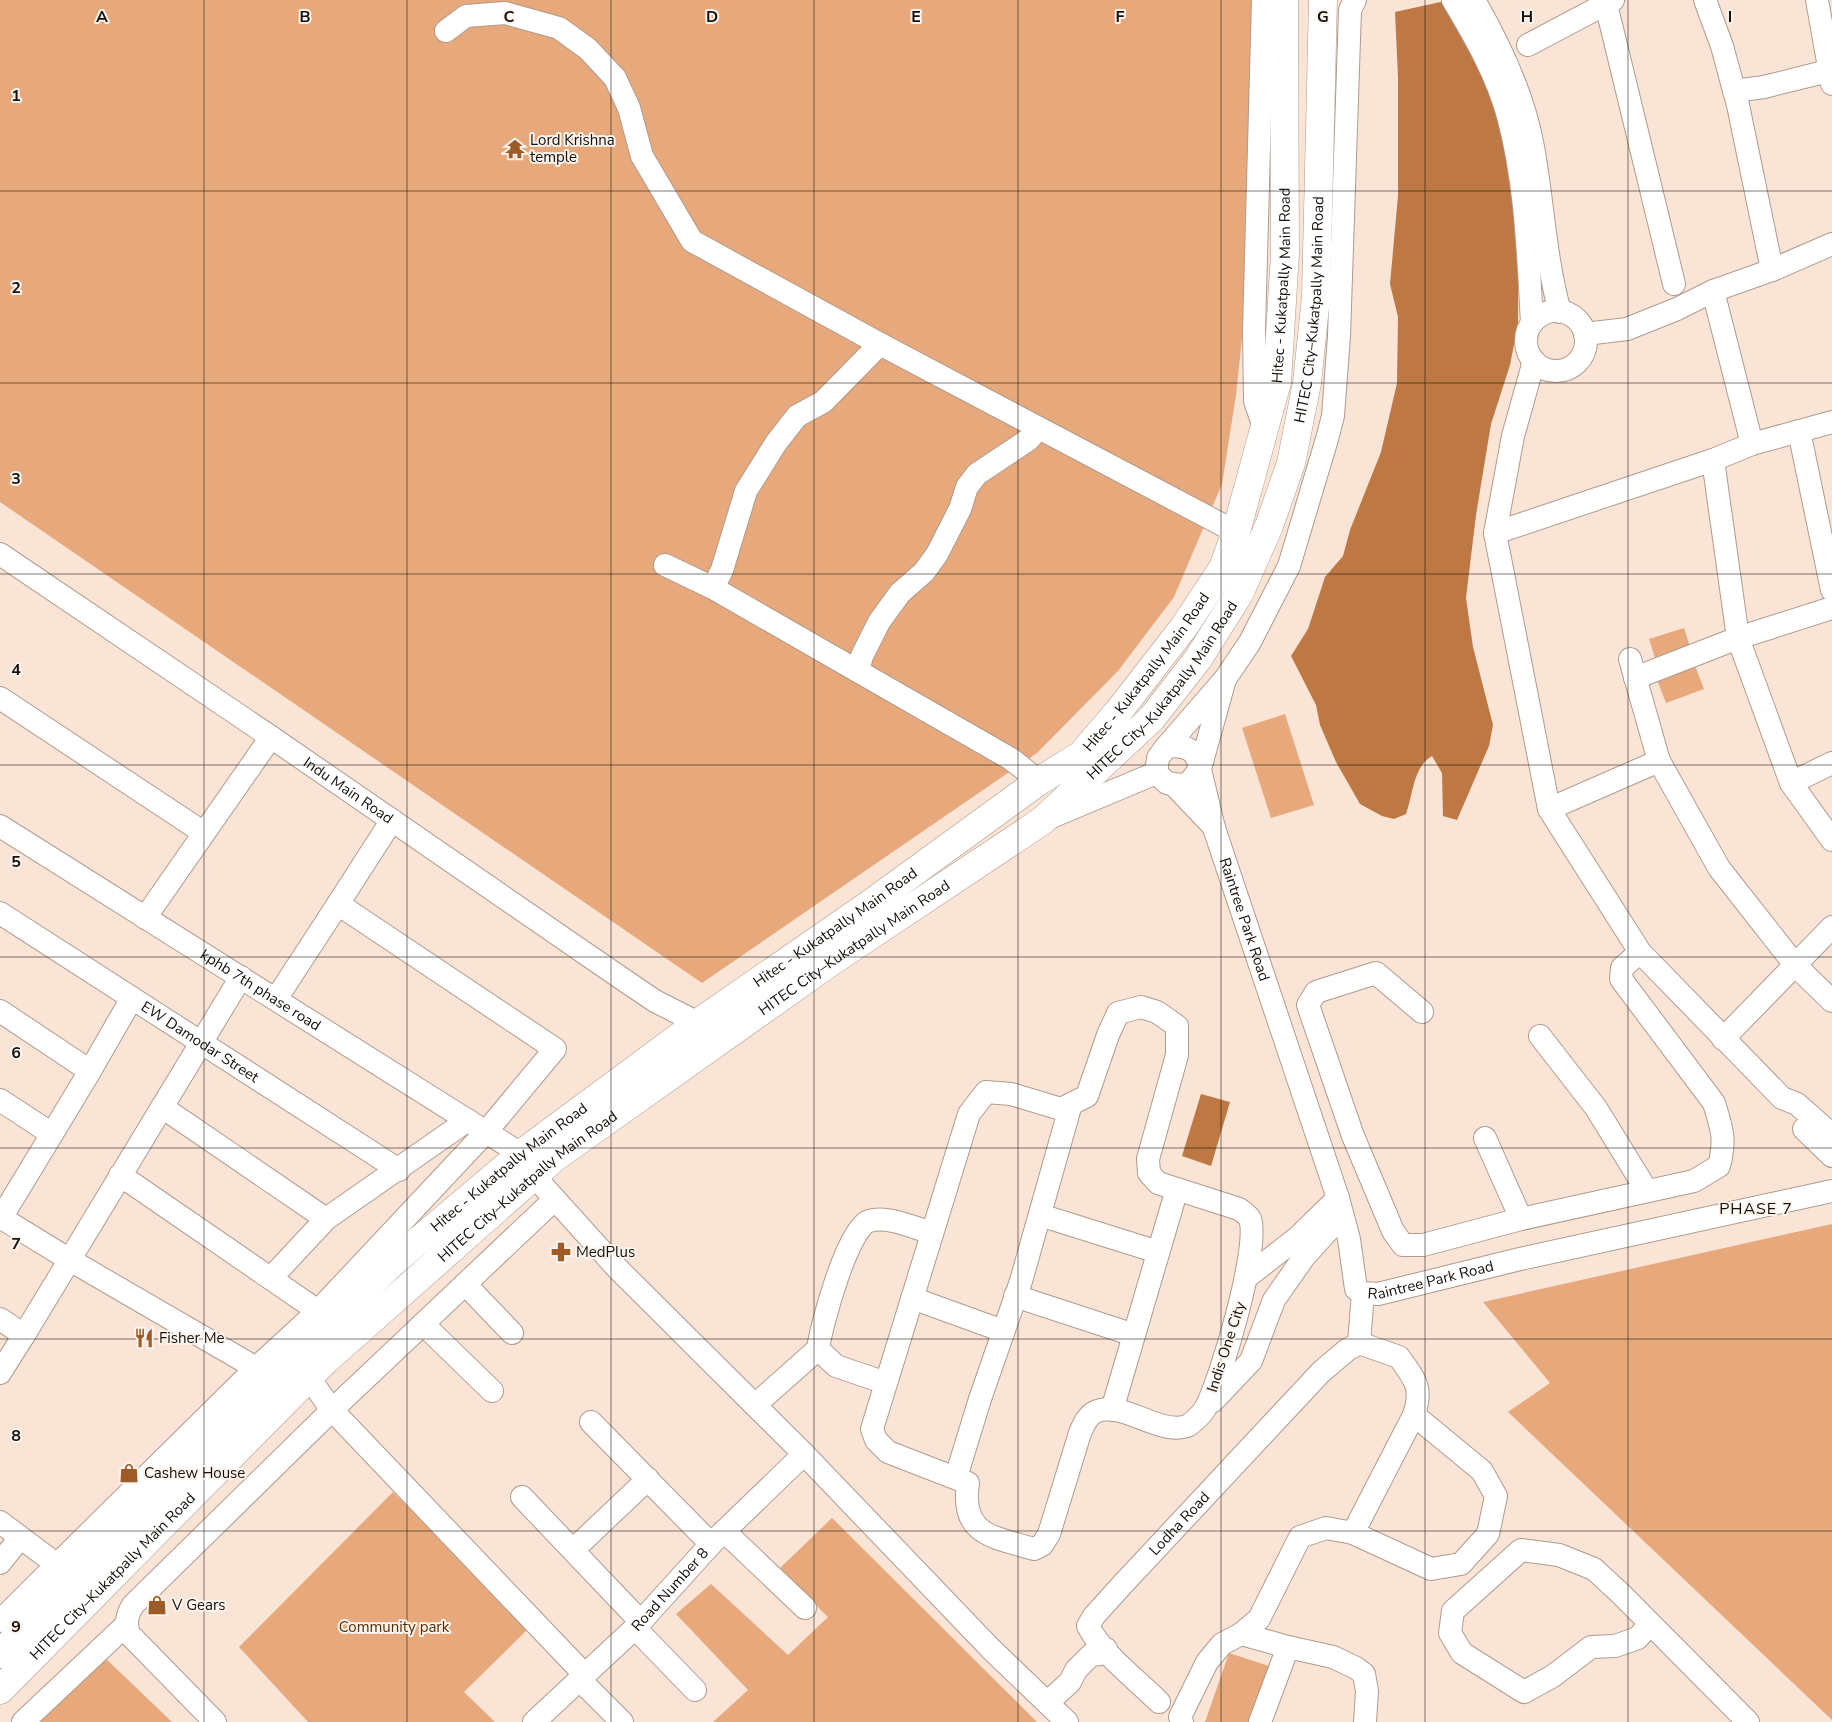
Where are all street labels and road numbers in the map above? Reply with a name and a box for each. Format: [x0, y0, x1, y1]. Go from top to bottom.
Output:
street label: Hitec - Kukatpally Main Road [1267, 187, 1295, 384]
street label: HITEC City–Kukatpally Main Road [1289, 196, 1328, 425]
street label: Hitec - Kukatpally Main Road [1078, 589, 1214, 756]
street label: HITEC City–Kukatpally Main Road [1082, 597, 1242, 784]
street label: Indu Main Road [300, 752, 397, 828]
street label: Raintree Park Road [1215, 855, 1275, 984]
street label: Hitec - Kukatpally Main Road [749, 863, 921, 992]
street label: HITEC City–Kukatpally Main Road [754, 875, 954, 1020]
street label: kphb 7th phase road [197, 945, 325, 1036]
street label: EW Damodar Street [137, 997, 263, 1088]
street label: Hitec - Kukatpally Main Road [426, 1098, 592, 1236]
street label: HITEC City–Kukatpally Main Road [433, 1106, 621, 1267]
street label: Raintree Park Road [1367, 1256, 1496, 1304]
street label: Indis One City [1202, 1299, 1250, 1395]
street label: Lodha Road [1145, 1487, 1214, 1560]
street label: HITEC City–Kukatpally Main Road [25, 1488, 200, 1664]
street label: Road Number 8 [627, 1543, 713, 1635]

